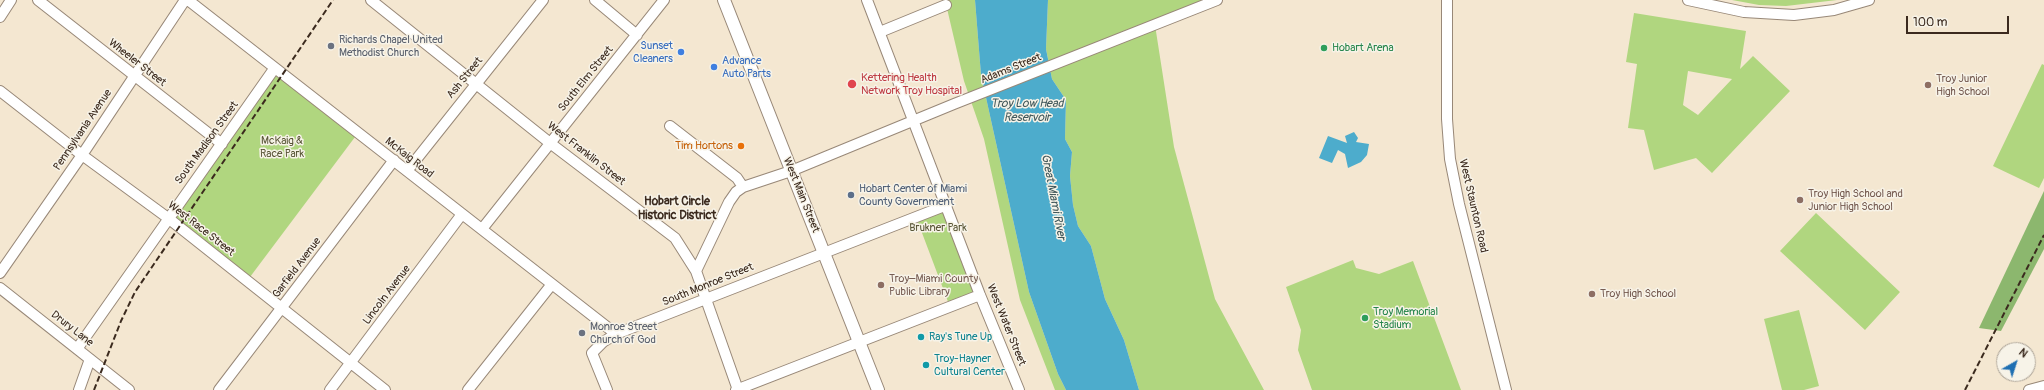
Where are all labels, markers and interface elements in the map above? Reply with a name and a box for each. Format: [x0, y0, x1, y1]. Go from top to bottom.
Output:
scale bar [1908, 8, 2011, 34]
text: 100 m [1913, 15, 1947, 30]
place label: Richards Chapel United Methodist Church [339, 33, 443, 59]
street label: Wheeler Street [106, 36, 168, 90]
place label: Sunset Cleaners [633, 39, 673, 65]
marker: Richards Chapel United Methodist Church [326, 41, 336, 51]
place label: Hobart Arena [1332, 41, 1394, 55]
marker: Hobart Arena [1319, 43, 1329, 53]
street label: South Elm Street [556, 44, 616, 114]
marker: Sunset Cleaners [676, 47, 686, 57]
street label: Adams Street [979, 51, 1043, 87]
place label: Advance Auto Parts [722, 54, 771, 80]
street label: Ash Street [444, 55, 486, 101]
marker: Advance Auto Parts [709, 62, 719, 72]
place label: Kettering Health Network Troy Hospital [861, 71, 962, 97]
place label: Troy Junior High School [1936, 72, 1990, 98]
marker: Kettering Health Network Troy Hospital [846, 78, 858, 90]
marker: Troy Junior High School [1923, 80, 1933, 90]
street label: Pennsylvania Avenue [51, 87, 115, 173]
water label: Troy Low Head Reservoir [991, 97, 1063, 125]
street label: South Madison Street [172, 99, 242, 187]
street label: West Franklin Street [544, 119, 628, 189]
park label: McKaig & Race Park [260, 134, 304, 160]
street label: McKaig Road [382, 135, 436, 181]
place label: Tim Hortons [675, 139, 733, 153]
marker: Tim Hortons [736, 141, 746, 151]
water label: Great Miami River [1038, 153, 1068, 241]
street label: West Main Street [780, 155, 822, 235]
street label: West Staunton Road [1456, 158, 1490, 254]
place label: Hobart Center of Miami County Government [859, 182, 967, 208]
place label: Troy High School and Junior High School [1808, 187, 1903, 213]
marker: Hobart Center of Miami County Government [846, 190, 856, 200]
district label: Hobart Circle Historic District [638, 195, 716, 223]
marker: Troy High School and Junior High School [1795, 195, 1805, 205]
street label: West Race Street [165, 199, 237, 259]
park label: Brukner Park [909, 221, 967, 235]
street label: Garfield Avenue [270, 235, 324, 301]
street label: South Monroe Street [661, 261, 755, 309]
street label: Lincoln Avenue [360, 263, 414, 327]
place label: Troy–Miami County Public Library [889, 272, 978, 298]
marker: Troy–Miami County Public Library [876, 280, 886, 290]
street label: West Water Street [984, 282, 1028, 368]
place label: Troy High School [1600, 287, 1676, 301]
marker: Troy High School [1587, 289, 1597, 299]
place label: Troy Memorial Stadium [1373, 305, 1438, 331]
street label: Drury Lane [48, 308, 96, 350]
marker: Troy Memorial Stadium [1360, 313, 1370, 323]
place label: Monroe Street Church of God [590, 320, 657, 346]
marker: Monroe Street Church of God [577, 328, 587, 338]
place label: Ray's Tune Up [929, 330, 992, 344]
marker: Ray's Tune Up [916, 332, 926, 342]
north arrow [1996, 342, 2036, 382]
text: N [2016, 346, 2030, 360]
place label: Troy-Hayner Cultural Center [934, 352, 1005, 378]
marker: Troy-Hayner Cultural Center [921, 360, 931, 370]

